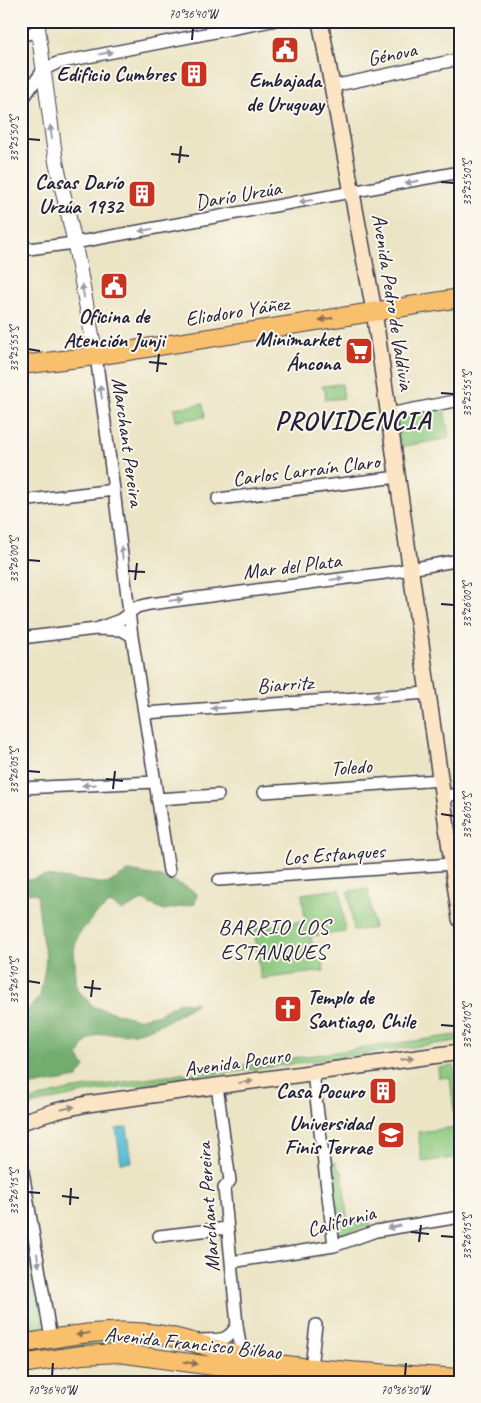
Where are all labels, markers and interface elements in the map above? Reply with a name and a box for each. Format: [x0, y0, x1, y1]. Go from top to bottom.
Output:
text: 70°36'40"W [169, 6, 220, 22]
public building icon: Embajada de Uruguay [270, 35, 300, 65]
street label: Génova [365, 36, 420, 72]
one-way arrow [99, 49, 114, 57]
building icon: Edificio Cumbres [179, 59, 209, 89]
place label: Edificio Cumbres [56, 61, 178, 87]
place label: Embajada de Uruguay [246, 67, 326, 117]
text: 33°25'50"S [6, 114, 22, 162]
one-way arrow [47, 123, 55, 139]
text: 33°25'50"S [459, 158, 475, 206]
place label: Casas Darío Urzúa 1932 [35, 169, 126, 219]
street label: Darío Urzúa [193, 174, 285, 215]
one-way arrow [403, 178, 419, 186]
building icon: Casas Darío Urzúa 1932 [127, 179, 157, 209]
one-way arrow [297, 198, 313, 206]
street label: Avenida Pedro de Valdivia [366, 212, 420, 394]
one-way arrow [137, 227, 153, 235]
public building icon: Oficina de Atención Junji [99, 271, 129, 301]
one-way arrow [79, 283, 87, 299]
street label: Eliodoro Yáñez [183, 290, 293, 332]
place label: Oficina de Atención Junji [64, 303, 167, 353]
one-way arrow [318, 316, 334, 324]
text: 33°25'55"S [6, 324, 22, 372]
place label: Minimarket Áncona [255, 326, 343, 376]
supermarket icon: Minimarket Áncona [344, 336, 374, 366]
text: 33°25'55"S [459, 369, 475, 417]
street label: Marchant Pereira [106, 376, 150, 510]
one-way arrow [97, 384, 105, 400]
district label: PROVIDENCIA [275, 404, 432, 437]
street label: Carlos Larraín Claro [231, 448, 383, 492]
text: 33°26'00"S [6, 535, 22, 583]
one-way arrow [118, 545, 126, 561]
street label: Mar del Plata [241, 547, 344, 585]
one-way arrow [330, 575, 346, 583]
text: 33°26'00"S [459, 580, 475, 628]
one-way arrow [168, 596, 184, 604]
street label: Biarritz [256, 669, 316, 699]
one-way arrow [371, 693, 387, 701]
one-way arrow [209, 704, 225, 712]
text: 33°26'05"S [6, 746, 22, 794]
street label: Toledo [330, 752, 374, 781]
one-way arrow [81, 782, 97, 790]
text: 33°26'05"S [459, 791, 475, 839]
street label: Los Estanques [283, 837, 387, 871]
district label: BARRIO LOS ESTANQUES [218, 913, 333, 966]
text: 33°26'10"S [6, 956, 22, 1004]
place label: Templo de Santiago, Chile [307, 984, 417, 1034]
church icon: Templo de Santiago, Chile [273, 994, 303, 1024]
text: 33°26'10"S [459, 1001, 475, 1049]
street label: Avenida Pocuro [183, 1042, 293, 1082]
one-way arrow [399, 1055, 415, 1063]
building icon: Casa Pocuro [368, 1076, 398, 1106]
one-way arrow [238, 1078, 254, 1086]
place label: Casa Pocuro [276, 1078, 366, 1104]
one-way arrow [60, 1104, 75, 1112]
place label: Universidad Finis Terrae [285, 1110, 376, 1160]
school or university icon: Universidad Finis Terrae [376, 1120, 406, 1150]
street label: Marchant Pereira [190, 1139, 225, 1273]
text: 33°26'15"S [6, 1167, 22, 1215]
street label: California [304, 1199, 379, 1243]
text: 33°26'15"S [459, 1212, 475, 1260]
one-way arrow [387, 1223, 402, 1231]
one-way arrow [34, 1252, 42, 1268]
street label: Avenida Francisco Bilbao [103, 1321, 284, 1365]
one-way arrow [75, 1330, 91, 1338]
one-way arrow [184, 1359, 200, 1367]
text: 70°36'40"W [28, 1382, 79, 1398]
text: 70°36'30"W [381, 1382, 432, 1398]

